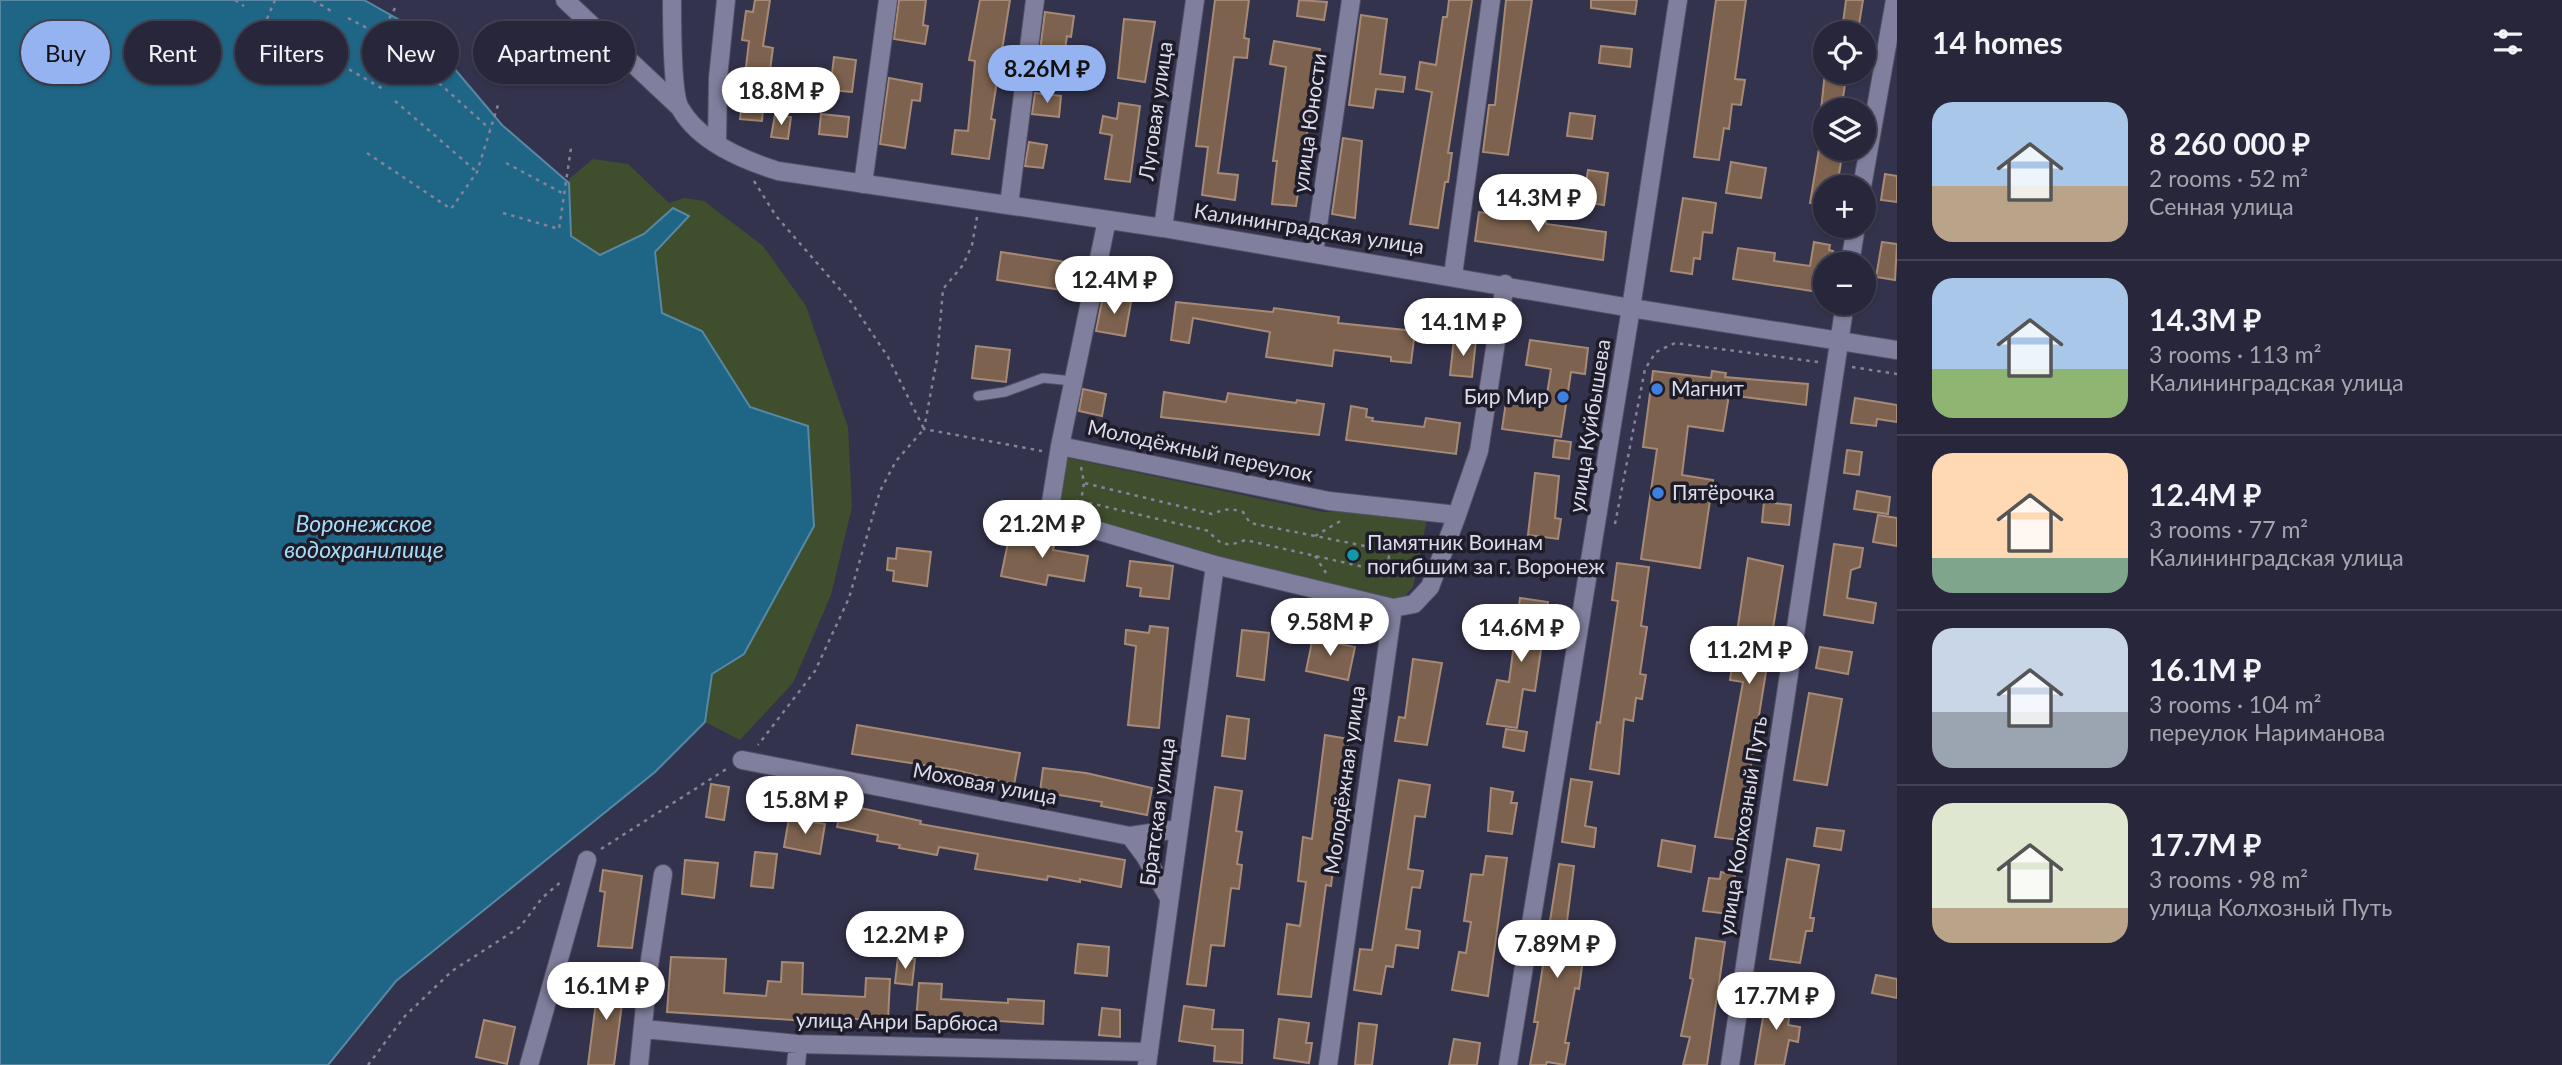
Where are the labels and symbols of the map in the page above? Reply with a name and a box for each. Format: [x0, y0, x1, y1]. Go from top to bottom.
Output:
street label: Луговая улица [1132, 40, 1177, 183]
pin: 8.26M ₽ [982, 46, 1112, 105]
street label: улица Юности [1286, 51, 1331, 194]
pin: 18.8M ₽ [716, 68, 846, 127]
pin: 14.3M ₽ [1473, 174, 1603, 234]
street label: Калининградская улица [1192, 197, 1426, 258]
pin: 12.4M ₽ [1049, 256, 1179, 316]
pin: 14.1M ₽ [1398, 298, 1528, 358]
street label: улица Куйбышева [1562, 337, 1615, 514]
place label: Магнит [1671, 375, 1744, 400]
marker: Магнит [1649, 381, 1665, 397]
place label: Бир Мир [1464, 383, 1549, 408]
marker: Бир Мир [1555, 389, 1571, 405]
street label: Молодёжный переулок [1085, 413, 1315, 486]
place label: Пятёрочка [1672, 479, 1775, 504]
marker: Пятёрочка [1650, 485, 1666, 501]
pin: 21.2M ₽ [977, 500, 1107, 560]
water label: Воронежское водохранилище [284, 509, 444, 563]
place label: Памятник Воинам погибшим за г. Воронеж [1367, 529, 1605, 578]
marker: Памятник Воинам погибшим за г. Воронеж [1345, 547, 1361, 563]
pin: 9.58M ₽ [1265, 598, 1395, 658]
pin: 14.6M ₽ [1456, 604, 1586, 664]
pin: 11.2M ₽ [1684, 626, 1814, 686]
street label: Молодёжная улица [1318, 684, 1369, 876]
street label: улица Колхозный Путь [1712, 714, 1771, 937]
street label: Братская улица [1134, 736, 1179, 887]
street label: Моховая улица [911, 756, 1060, 809]
pin: 15.8M ₽ [740, 776, 870, 836]
pin: 12.2M ₽ [840, 912, 970, 971]
pin: 7.89M ₽ [1492, 920, 1622, 980]
pin: 16.1M ₽ [541, 962, 671, 1022]
pin: 17.7M ₽ [1711, 972, 1841, 1032]
street label: улица Анри Барбюса [796, 1006, 998, 1035]

